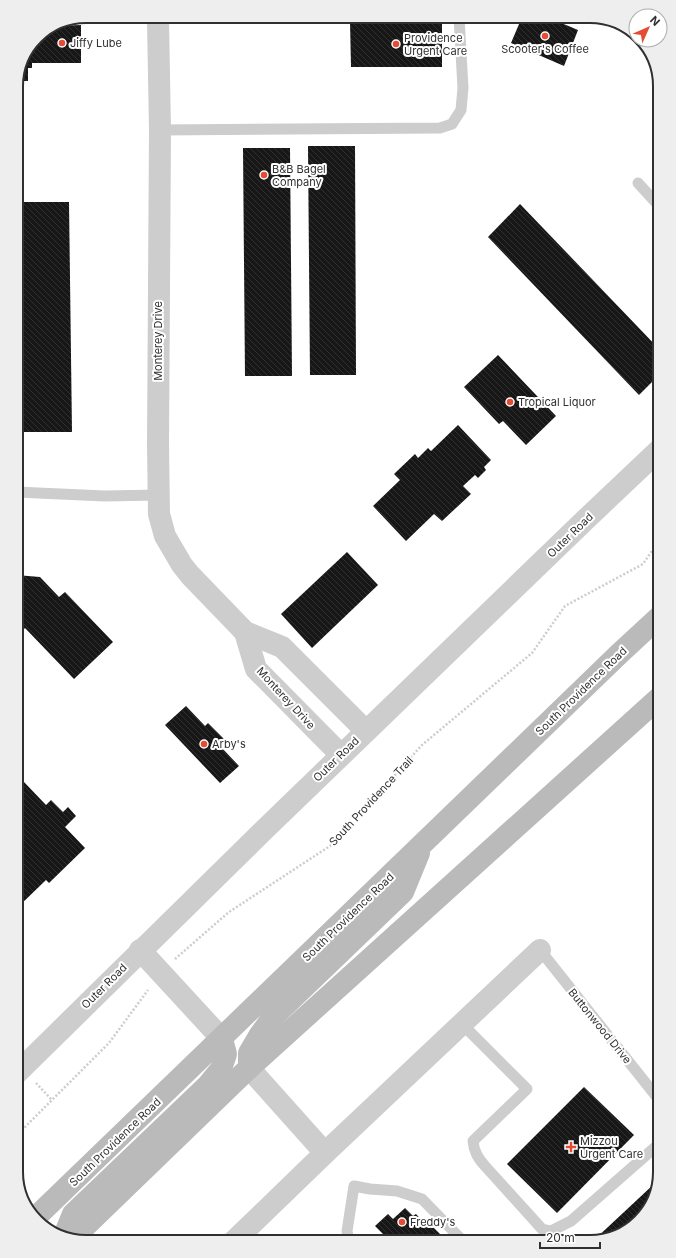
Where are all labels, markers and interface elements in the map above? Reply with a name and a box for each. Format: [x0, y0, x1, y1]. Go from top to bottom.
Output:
north arrow [628, 8, 668, 48]
text: N [647, 13, 663, 29]
place label: Providence Urgent Care [404, 31, 467, 58]
marker: Scooter's Coffee [540, 31, 550, 41]
place label: Jiffy Lube [70, 36, 122, 50]
marker: Jiffy Lube [57, 38, 67, 48]
marker: Providence Urgent Care [391, 39, 401, 49]
place label: Scooter's Coffee [501, 42, 589, 56]
place label: B&B Bagel Company [272, 162, 326, 189]
marker: B&B Bagel Company [259, 170, 269, 180]
street label: Monterey Drive [151, 301, 165, 381]
place label: Tropical Liquor [518, 395, 596, 409]
marker: Tropical Liquor [505, 397, 515, 407]
street label: Outer Road [544, 510, 596, 560]
street label: South Providence Road [532, 644, 630, 738]
street label: Monterey Drive [254, 664, 318, 732]
street label: Outer Road [310, 734, 362, 784]
place label: Arby's [212, 737, 246, 751]
marker: Arby's [199, 739, 209, 749]
street label: South Providence Trail [326, 753, 416, 849]
street label: South Providence Road [299, 870, 397, 964]
street label: Outer Road [78, 960, 130, 1012]
street label: Buttonwood Drive [565, 986, 635, 1066]
street label: South Providence Road [66, 1095, 164, 1189]
place label: Mizzou Urgent Care [580, 1134, 643, 1161]
marker: Mizzou Urgent Care [565, 1141, 577, 1153]
place label: Freddy's [410, 1215, 456, 1229]
marker: Freddy's [397, 1217, 407, 1227]
scale bar [540, 1224, 600, 1250]
text: 20 m [546, 1230, 575, 1245]

